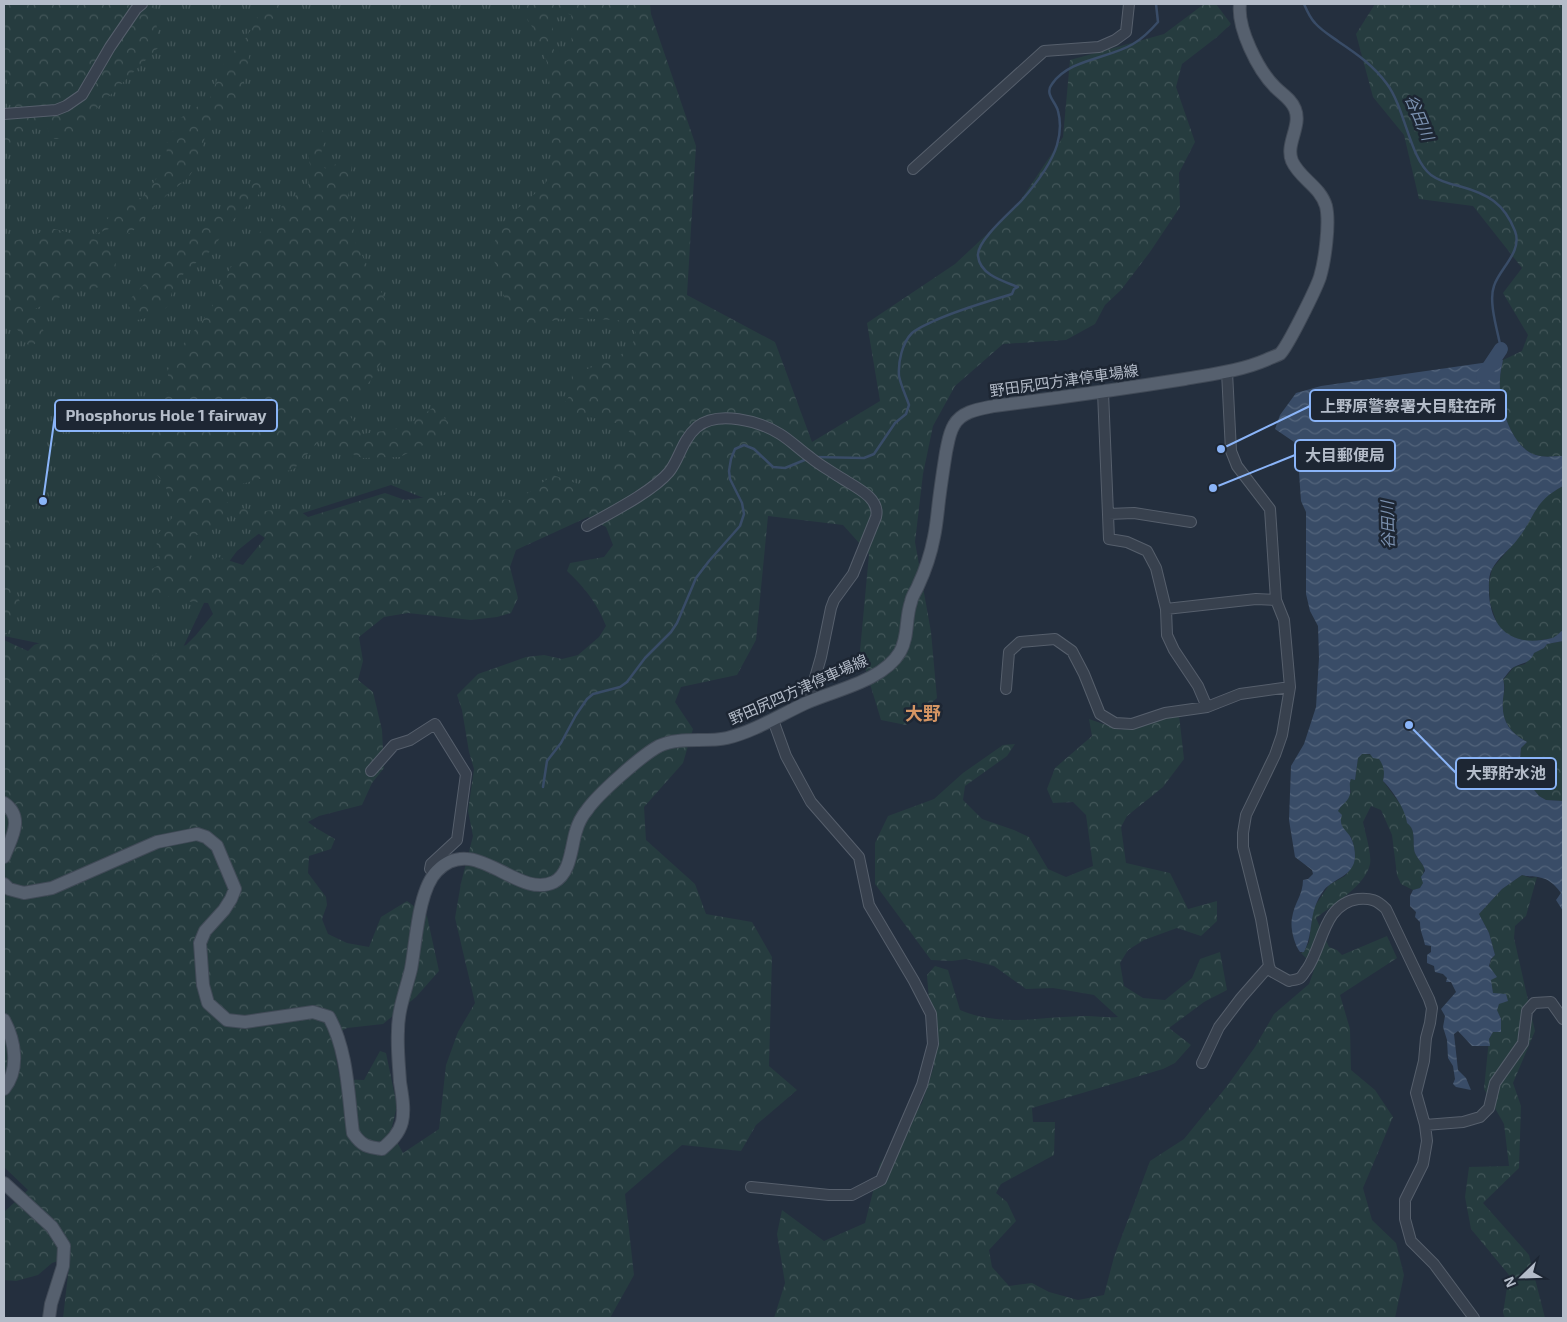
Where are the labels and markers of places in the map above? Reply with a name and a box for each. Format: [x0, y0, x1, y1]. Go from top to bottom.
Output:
callout: 上野原警察署大目駐在所 [1310, 390, 1506, 421]
callout: Phosphorus Hole 1 fairway [55, 400, 277, 431]
callout: 大目郵便局 [1295, 440, 1395, 471]
callout: 大野貯水池 [1456, 758, 1556, 789]

